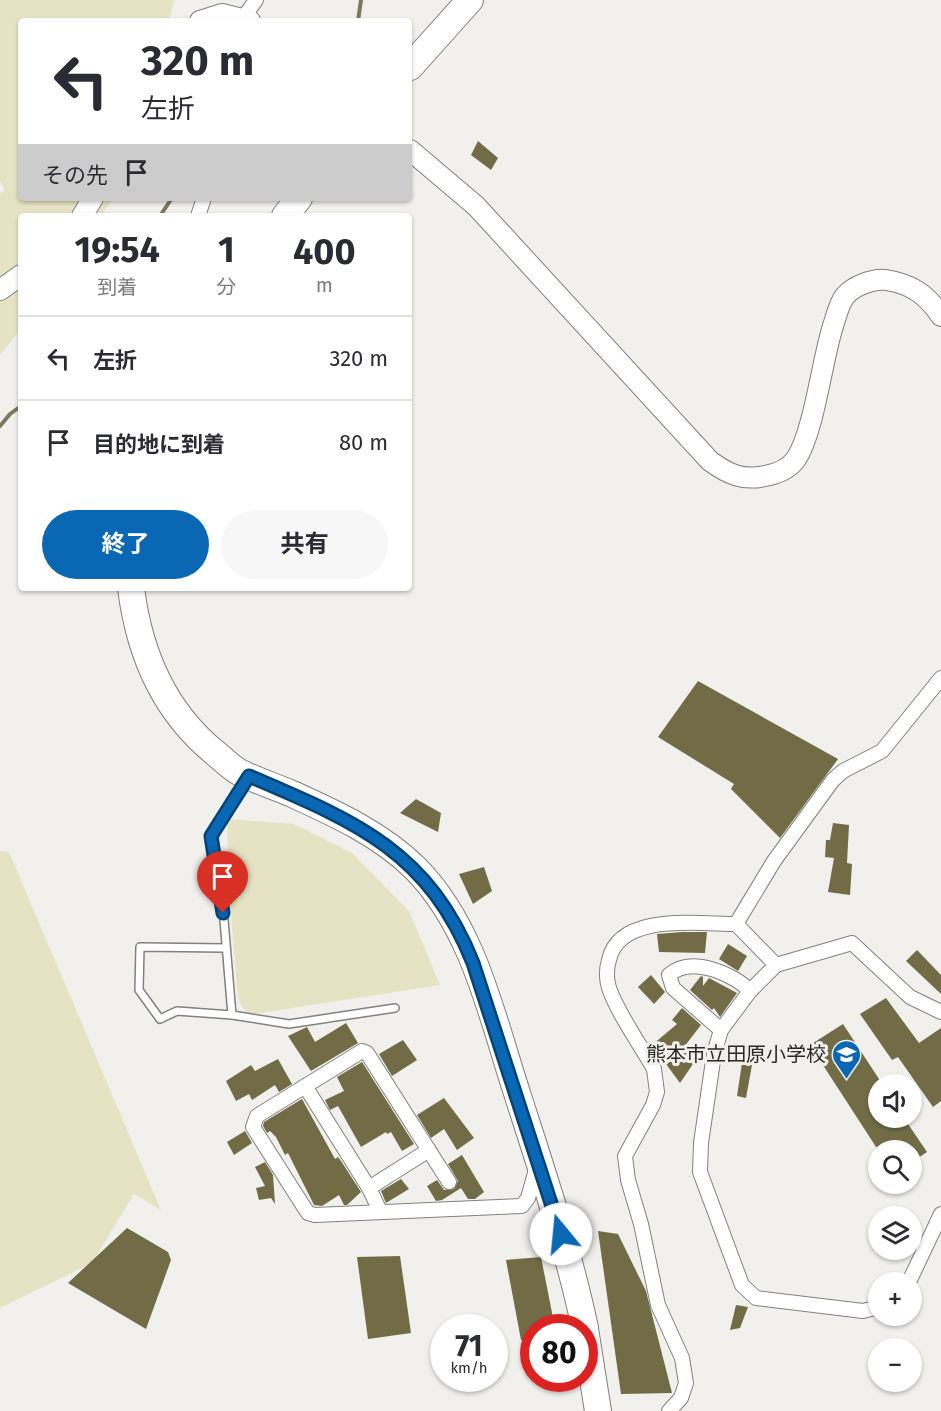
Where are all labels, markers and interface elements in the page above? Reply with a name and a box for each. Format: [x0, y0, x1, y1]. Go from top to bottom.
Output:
text: 320 m [141, 36, 254, 86]
icon: left [42, 42, 120, 120]
text: 左折 [141, 93, 195, 125]
icon: arrive [120, 156, 153, 189]
text: その先 [42, 162, 108, 189]
text: 19:54 [75, 228, 160, 272]
text: 1 [218, 228, 235, 272]
text: 400 [293, 230, 355, 274]
text: m [316, 273, 333, 297]
text: 到着 [97, 275, 137, 299]
text: 分 [216, 275, 236, 299]
icon: left [42, 342, 75, 375]
text: 320 m [329, 345, 388, 372]
text: 左折 [93, 347, 137, 374]
icon: arrive [42, 426, 75, 459]
text: 80 m [339, 429, 388, 456]
text: 目的地に到着 [93, 431, 225, 458]
button: 終了 [42, 510, 209, 579]
button: 共有 [221, 510, 388, 579]
pin [197, 851, 248, 913]
icon: arrive [206, 860, 239, 893]
school or university icon: 熊本市立田原小学校 [831, 1038, 863, 1080]
place label: 熊本市立田原小学校 [646, 1042, 826, 1066]
map controls [868, 1074, 922, 1392]
button: sound [868, 1074, 922, 1128]
button: search [868, 1140, 922, 1194]
position arrow [529, 1202, 593, 1266]
button: layers [868, 1206, 922, 1260]
button: + [868, 1272, 922, 1326]
speed limit sign: 80 [520, 1314, 598, 1392]
text: 71 [455, 1328, 483, 1364]
button: − [868, 1338, 922, 1392]
text: km/h [450, 1359, 488, 1377]

